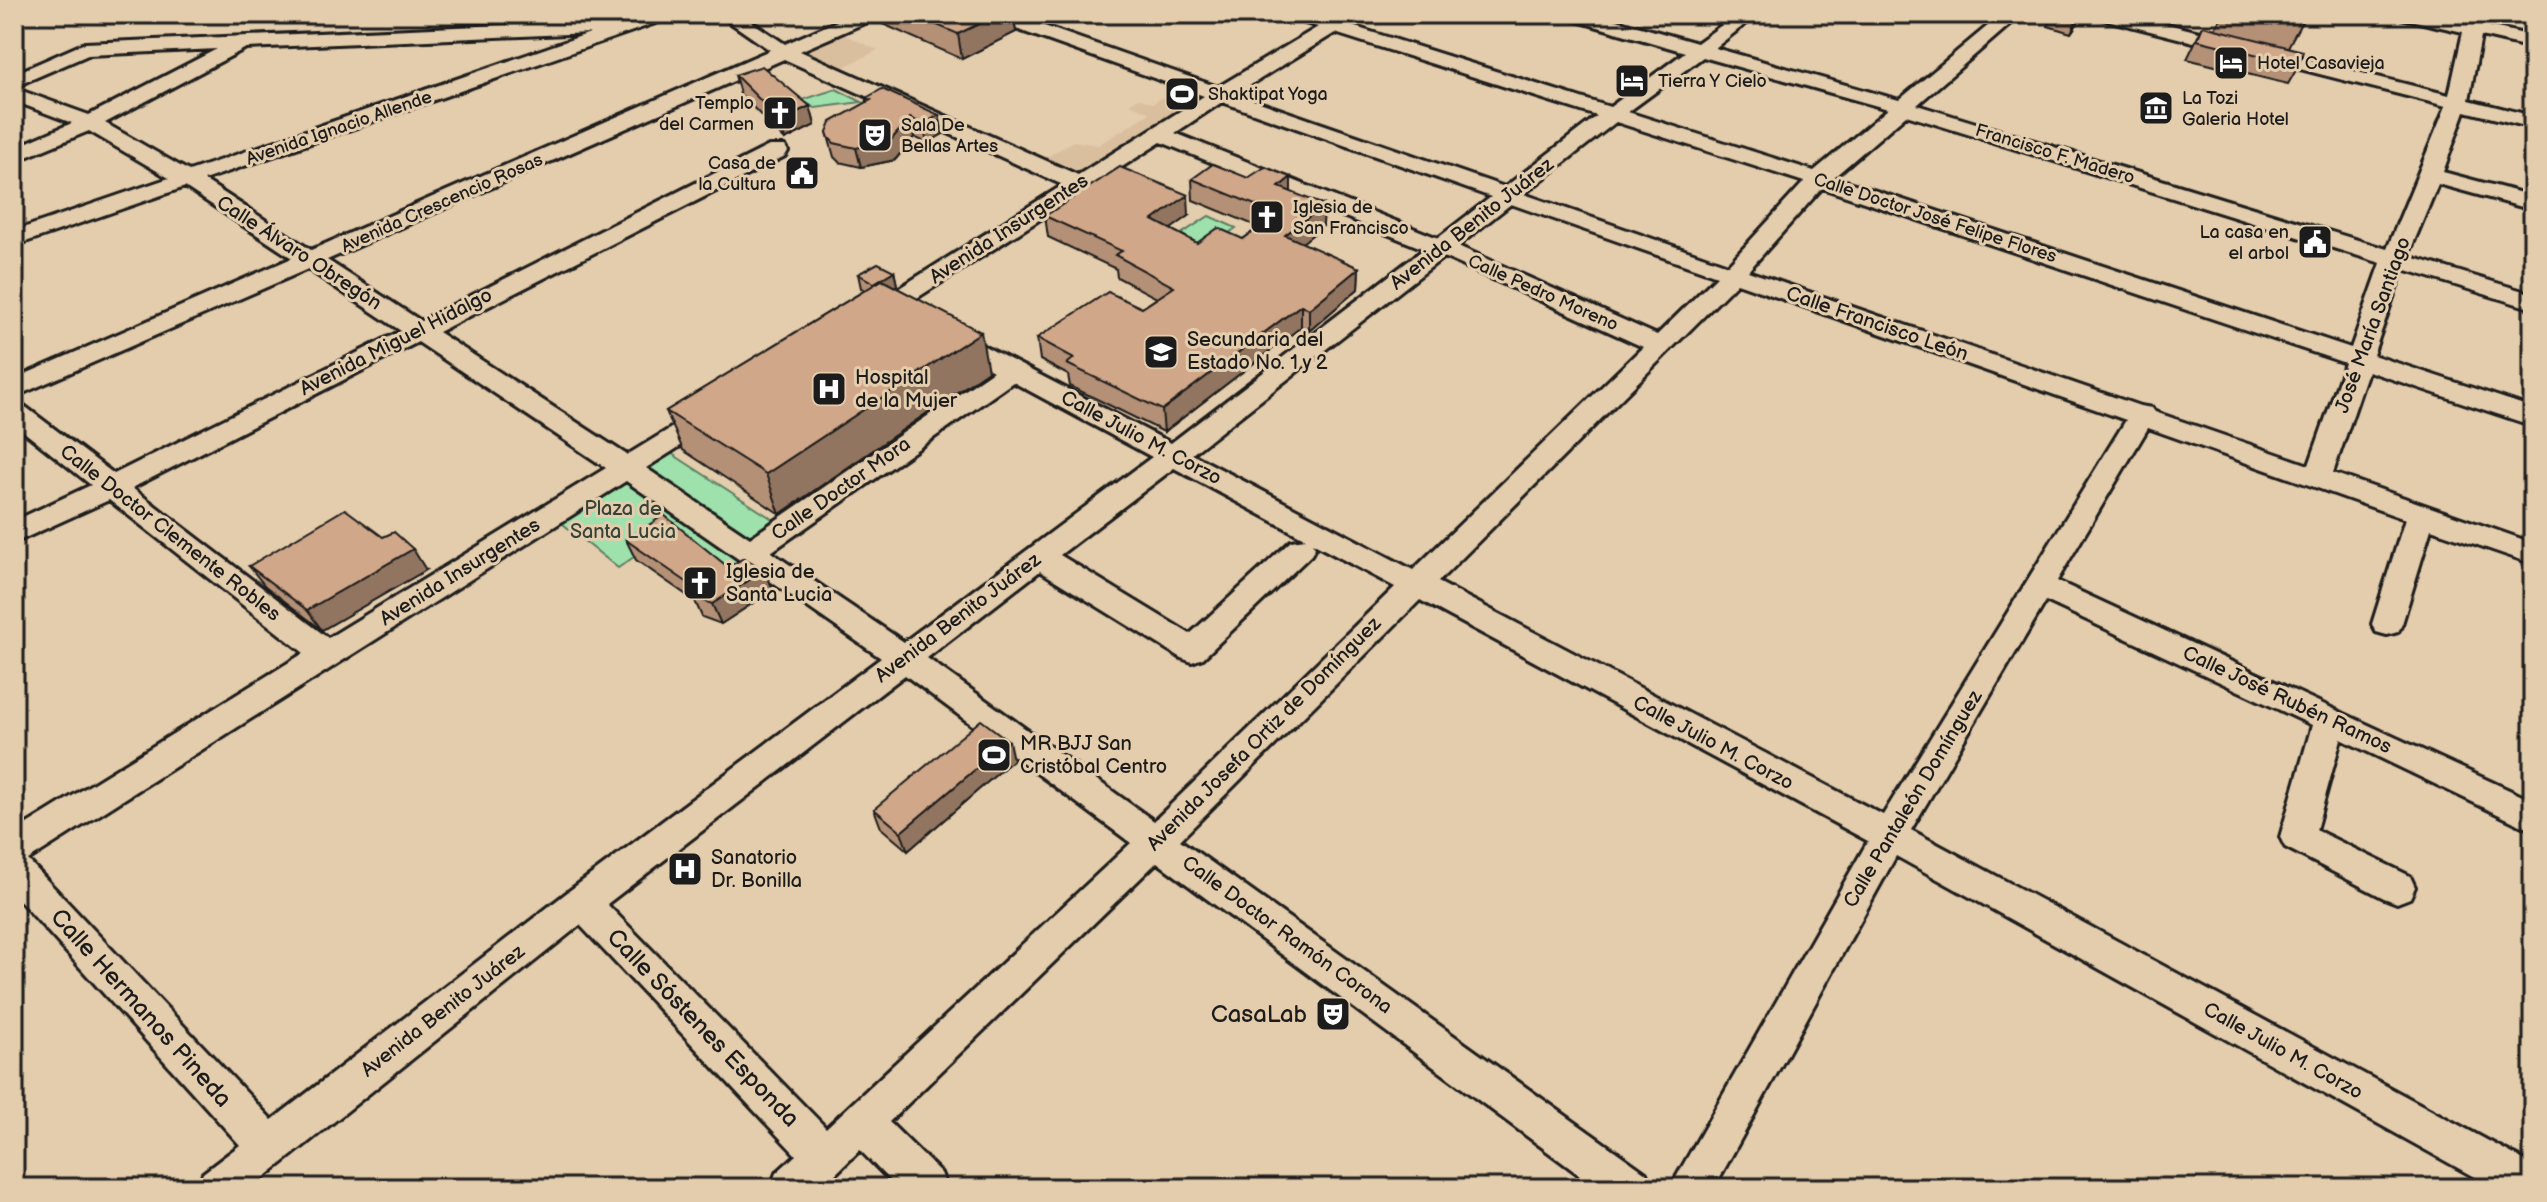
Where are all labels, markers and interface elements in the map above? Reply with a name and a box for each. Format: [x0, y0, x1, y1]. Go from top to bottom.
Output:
hotel icon: Hotel Casavieja [2212, 44, 2250, 82]
place label: Hotel Casavieja [2257, 53, 2385, 74]
hotel icon: Tierra Y Cielo [1613, 62, 1651, 100]
place label: Tierra Y Cielo [1658, 71, 1767, 92]
sports icon: Shaktipat Yoga [1163, 75, 1201, 113]
place label: Shaktipat Yoga [1208, 84, 1328, 105]
street label: Avenida Ignacio Allende [243, 86, 435, 170]
place label: La Tozi Galeria Hotel [2182, 88, 2289, 130]
museum icon: La Tozi Galeria Hotel [2137, 89, 2175, 127]
place label: Templo del Carmen [659, 93, 754, 135]
church icon: Templo del Carmen [761, 94, 799, 132]
place label: Sala De Bellas Artes [901, 115, 998, 157]
theatre icon: Sala De Bellas Artes [856, 116, 894, 154]
street label: Francisco F. Madero [1973, 120, 2137, 188]
street label: Avenida Crescencio Rosas [338, 149, 546, 257]
street label: Avenida Benito Juárez [1385, 152, 1559, 295]
place label: Casa de la Cultura [698, 153, 776, 195]
public building icon: Casa de la Cultura [783, 154, 821, 192]
street label: Avenida Insurgentes [925, 169, 1093, 289]
street label: Calle Doctor José Felipe Flores [1811, 169, 2059, 267]
street label: Calle Álvaro Obregón [212, 190, 387, 315]
place label: Iglesia de San Francisco [1293, 197, 1409, 239]
church icon: Iglesia de San Francisco [1248, 198, 1286, 236]
place label: La casa en el arbol [2200, 222, 2289, 264]
public building icon: La casa en el arbol [2296, 223, 2334, 261]
street label: José María Santiago [2330, 234, 2416, 416]
street label: Calle Pedro Moreno [1465, 250, 1621, 336]
street label: Calle Francisco León [1783, 282, 1971, 366]
street label: Avenida Miguel Hidalgo [296, 283, 496, 401]
place label: Secundaria del Estado No. 1 y 2 [1187, 328, 1328, 375]
school or university icon: Secundaria del Estado No. 1 y 2 [1142, 333, 1180, 371]
place label: Hospital de la Mujer [855, 366, 958, 413]
hospital icon: Hospital de la Mujer [810, 370, 848, 408]
street label: Calle Julio M. Corzo [1057, 386, 1225, 490]
street label: Calle Doctor Mora [767, 432, 915, 546]
street label: Calle Doctor Clemente Robles [55, 439, 285, 627]
park label: Plaza de Santa Lucia [570, 497, 676, 544]
street label: Avenida Insurgentes [375, 513, 545, 631]
street label: Avenida Benito Juárez [871, 548, 1046, 688]
place label: Iglesia de Santa Lucia [726, 560, 832, 607]
church icon: Iglesia de Santa Lucia [681, 564, 719, 602]
street label: Avenida Josefa Ortiz de Domínguez [1142, 612, 1386, 856]
street label: Calle José Rubén Ramos [2179, 641, 2395, 759]
street label: Calle Pantaleón Domínguez [1838, 686, 1988, 912]
street label: Calle Julio M. Corzo [1629, 691, 1797, 795]
place label: MR BJJ San Cristóbal Centro [1020, 732, 1167, 779]
sports icon: MR BJJ San Cristóbal Centro [975, 736, 1013, 774]
place label: Sanatorio Dr. Bonilla [711, 846, 802, 893]
hospital icon: Sanatorio Dr. Bonilla [666, 850, 704, 888]
street label: Calle Doctor Ramón Corona [1177, 851, 1397, 1019]
street label: Calle Hermanos Pineda [44, 903, 238, 1113]
street label: Calle Sóstenes Esponda [601, 923, 805, 1133]
street label: Avenida Benito Juárez [356, 939, 530, 1082]
theatre icon: CasaLab [1314, 995, 1352, 1033]
street label: Calle Julio M. Corzo [2199, 997, 2367, 1105]
place label: CasaLab [1211, 1000, 1307, 1029]

